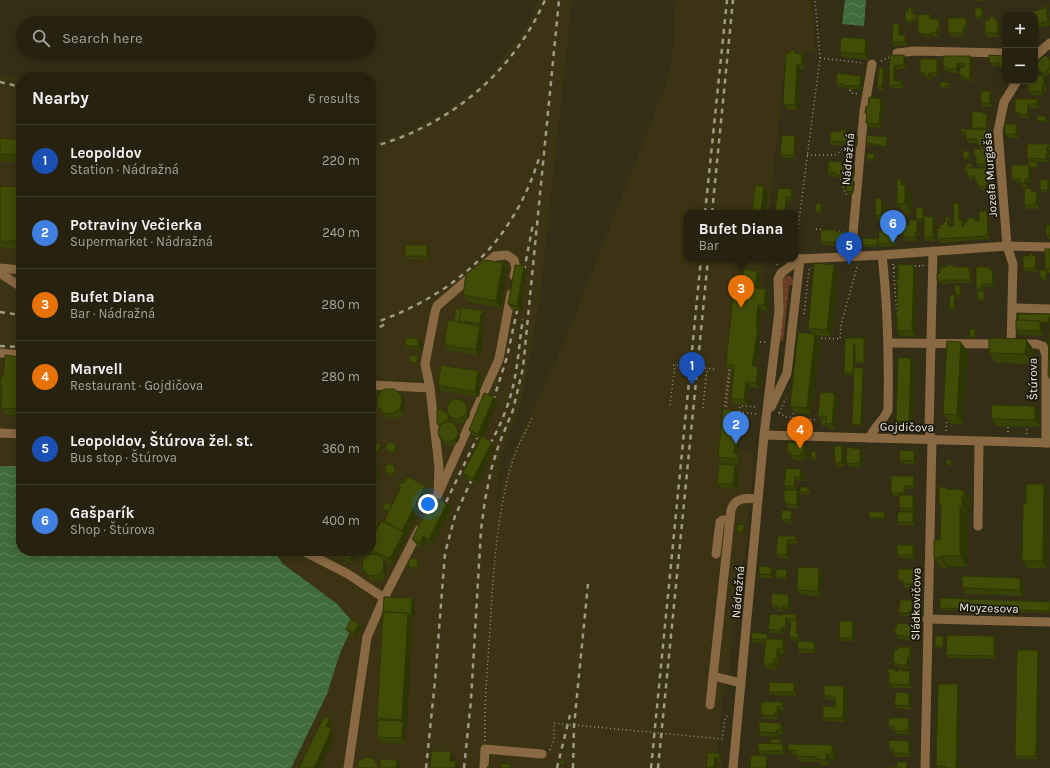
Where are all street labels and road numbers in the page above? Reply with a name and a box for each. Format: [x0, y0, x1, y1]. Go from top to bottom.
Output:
street label: Nádražná [839, 132, 857, 186]
street label: Jozefa Murgaša [980, 132, 1000, 218]
street label: Štúrova [1025, 358, 1040, 400]
street label: Gojdičova [880, 420, 934, 434]
street label: Nádražná [729, 565, 747, 619]
street label: Sládkovičova [908, 568, 924, 640]
street label: Moyzesova [959, 600, 1019, 616]

